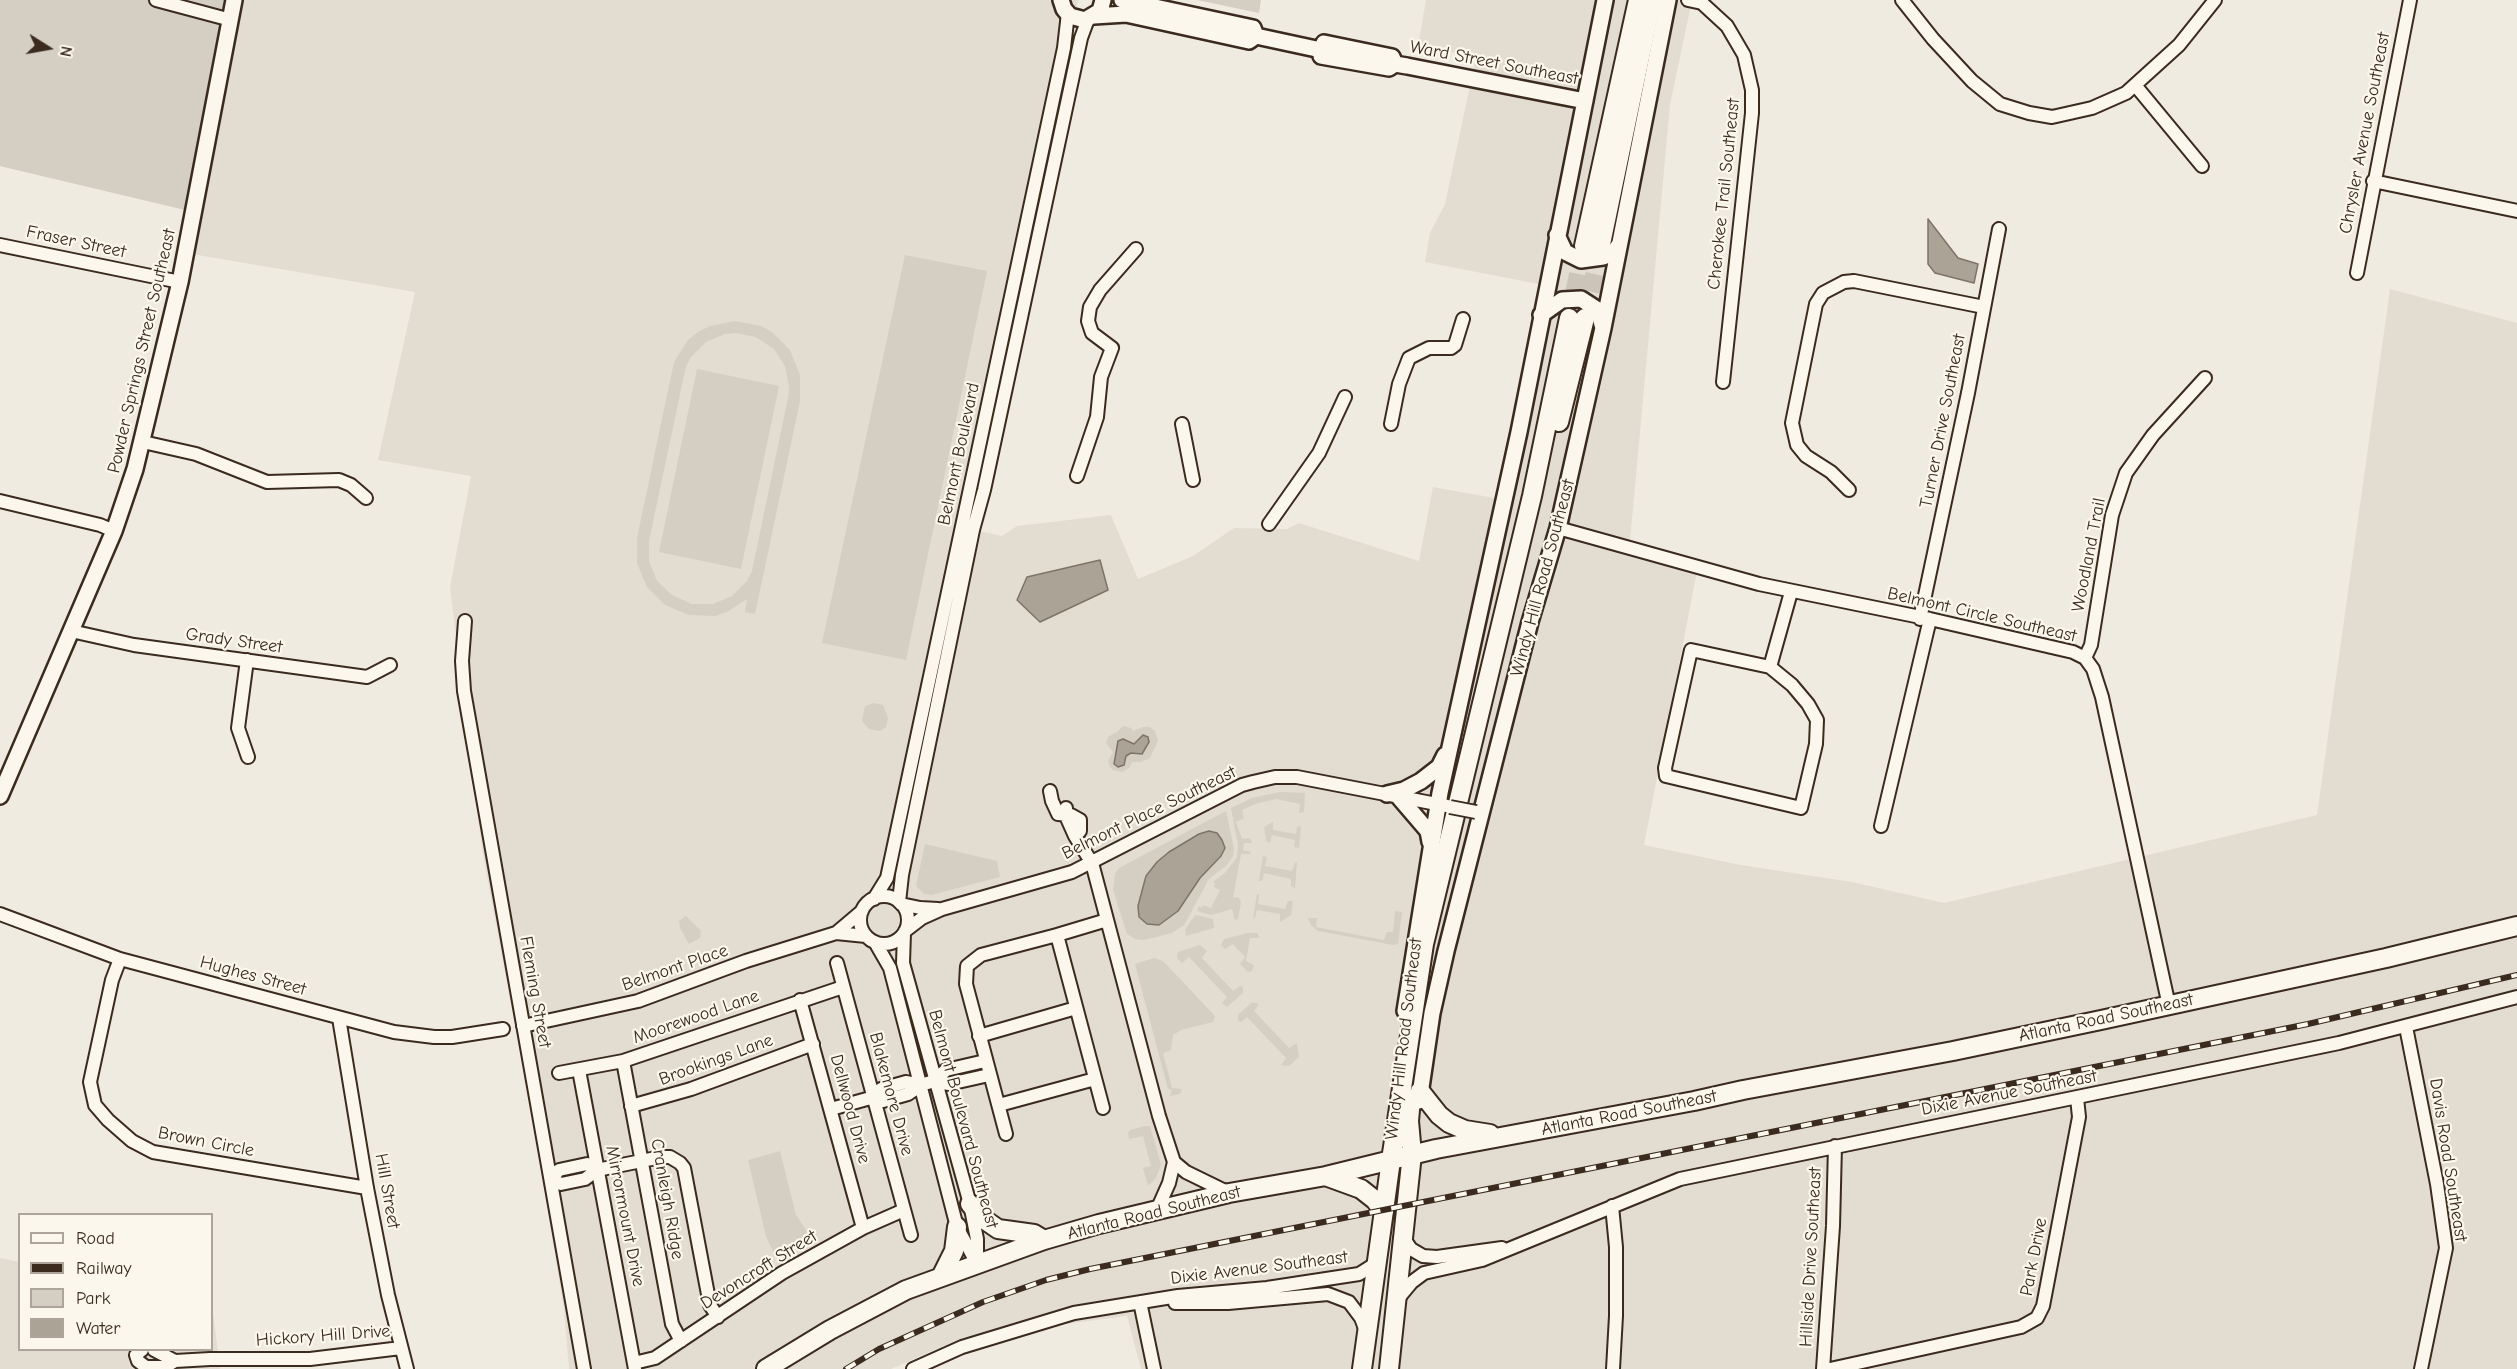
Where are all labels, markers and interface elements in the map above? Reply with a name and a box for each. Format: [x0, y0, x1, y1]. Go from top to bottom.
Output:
north arrow [18, 18, 78, 78]
street label: Chrysler Avenue Southeast [2335, 30, 2395, 236]
street label: Ward Street Southeast [1408, 36, 1580, 90]
text: N [56, 45, 75, 58]
street label: Cherokee Trail Southeast [1703, 97, 1745, 291]
street label: Fraser Street [24, 221, 128, 263]
street label: Powder Springs Street Southeast [103, 227, 181, 475]
street label: Turner Drive Southeast [1916, 332, 1970, 510]
street label: Belmont Boulevard [933, 381, 985, 527]
street label: Windy Hill Road Southeast [1506, 477, 1580, 679]
street label: Woodland Trail [2067, 496, 2111, 614]
street label: Belmont Circle Southeast [1885, 583, 2079, 647]
street label: Grady Street [184, 624, 284, 658]
street label: Belmont Place Southeast [1058, 761, 1240, 865]
street label: Fleming Street [515, 935, 555, 1049]
street label: Windy Hill Road Southeast [1381, 937, 1427, 1141]
street label: Belmont Place [619, 940, 731, 996]
street label: Hughes Street [198, 951, 308, 1001]
street label: Moorewood Lane [630, 985, 762, 1049]
street label: Atlanta Road Southeast [2017, 989, 2195, 1047]
street label: Belmont Boulevard Southeast [923, 1007, 1003, 1231]
street label: Brookings Lane [656, 1029, 776, 1091]
street label: Blakemore Drive [864, 1030, 918, 1158]
street label: Dellwood Drive [825, 1052, 875, 1166]
street label: Dixie Avenue Southeast [1919, 1065, 2099, 1121]
street label: Davis Road Southeast [2424, 1077, 2472, 1243]
street label: Atlanta Road Southeast [1540, 1085, 1718, 1141]
street label: Brown Circle [156, 1122, 256, 1162]
street label: Cranleigh Ridge [646, 1137, 688, 1261]
street label: Mirrormount Drive [601, 1144, 649, 1288]
street label: Hill Street [370, 1152, 404, 1230]
street label: Hillside Drive Southeast [1795, 1166, 1827, 1348]
street label: Atlanta Road Southeast [1065, 1181, 1243, 1245]
legend [18, 1213, 213, 1351]
street label: Park Drive [2016, 1216, 2052, 1298]
street label: Devoncroft Street [697, 1226, 821, 1314]
text: Road [76, 1228, 115, 1249]
street label: Dixie Avenue Southeast [1169, 1246, 1349, 1290]
text: Railway [76, 1258, 132, 1279]
text: Park [76, 1288, 110, 1309]
text: Water [76, 1318, 120, 1339]
street label: Hickory Hill Drive [255, 1321, 391, 1351]

